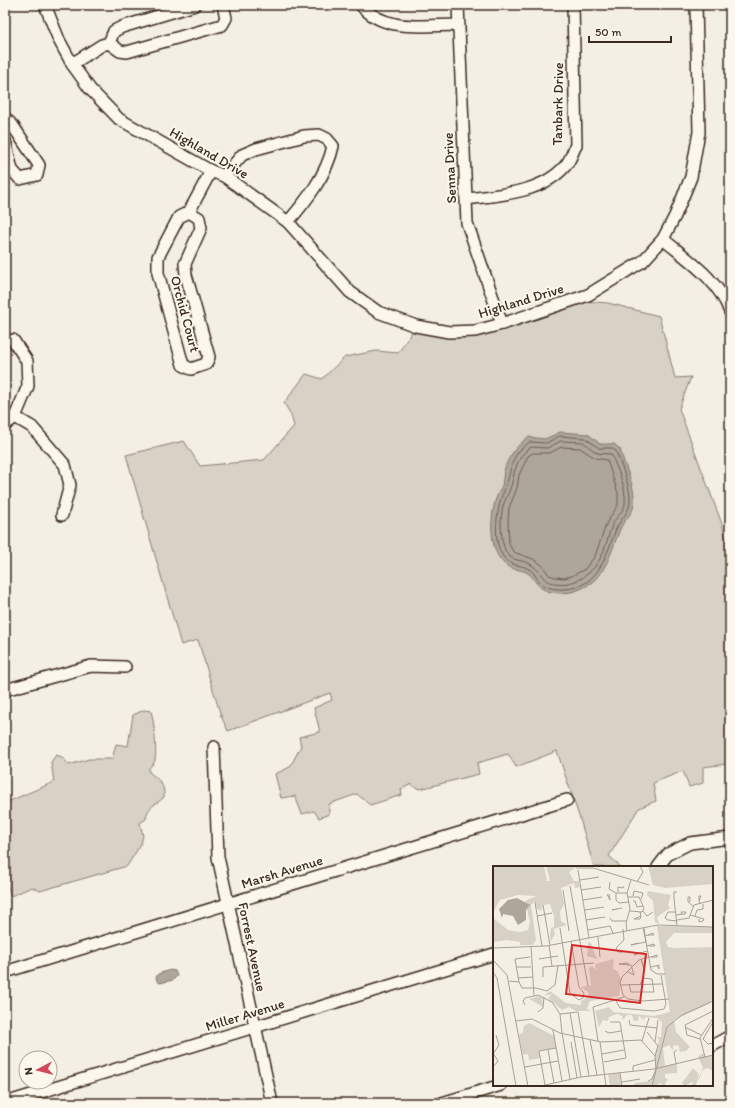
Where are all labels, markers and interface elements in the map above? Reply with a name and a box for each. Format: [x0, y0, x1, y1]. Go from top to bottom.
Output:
scale bar [589, 18, 671, 44]
text: 50 m [595, 25, 621, 39]
street label: Tanbark Drive [549, 62, 567, 146]
street label: Highland Drive [166, 123, 252, 183]
street label: Senna Drive [440, 132, 460, 204]
street label: Orchid Court [167, 274, 203, 354]
street label: Highland Drive [476, 280, 566, 322]
street label: Marsh Avenue [239, 851, 325, 892]
inset map [493, 866, 713, 1086]
street label: Forrest Avenue [234, 901, 270, 993]
street label: Miller Avenue [203, 995, 287, 1035]
north arrow [18, 1050, 58, 1090]
text: N [22, 1067, 35, 1076]

